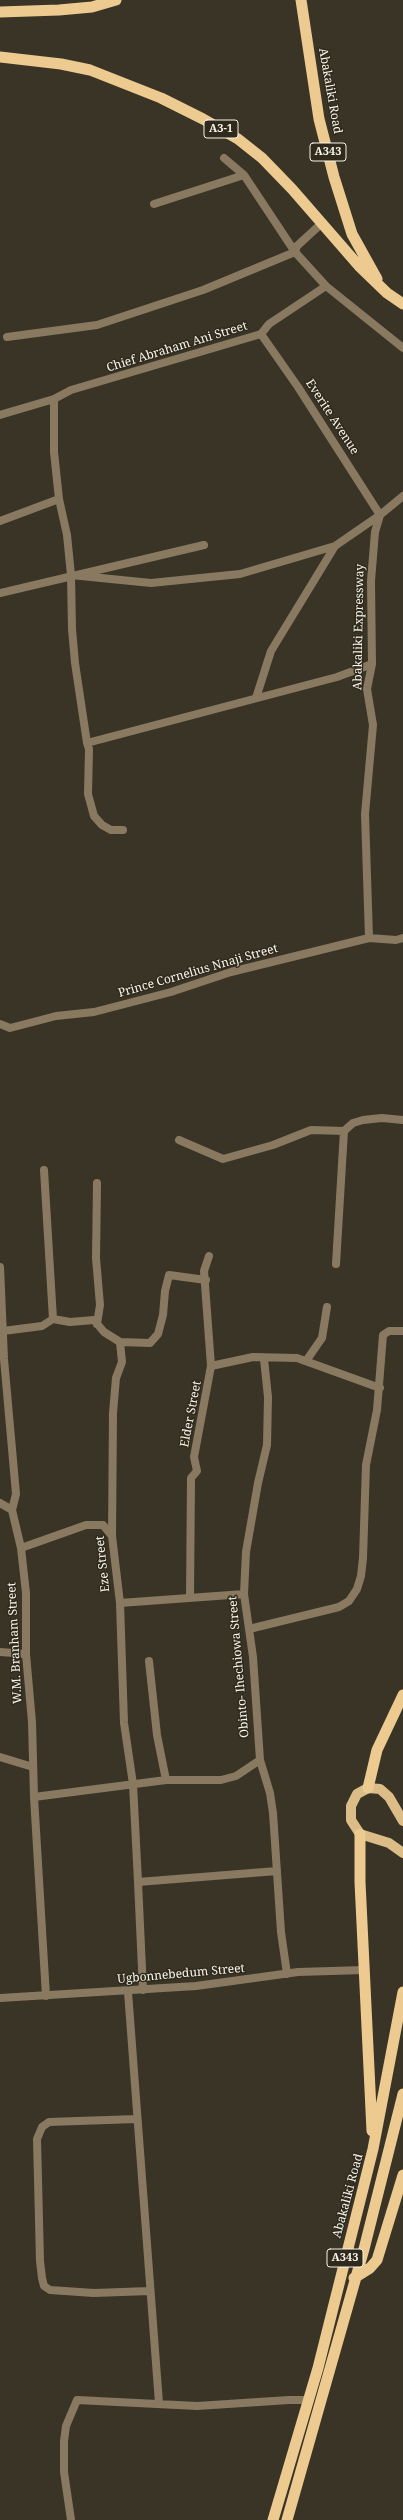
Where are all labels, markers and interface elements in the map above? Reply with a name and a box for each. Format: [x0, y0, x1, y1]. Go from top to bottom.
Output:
street label: Abakaliki Road [315, 47, 345, 135]
road number: A3-1 [204, 120, 238, 138]
road number: A343 [310, 143, 346, 161]
street label: Chief Abraham Ani Street [105, 319, 249, 375]
street label: Everite Avenue [302, 377, 362, 457]
street label: Abakaliki Expressway [351, 564, 367, 690]
street label: Prince Cornelius Nnaji Street [117, 941, 279, 1001]
street label: Elder Street [178, 1380, 204, 1448]
street label: Eze Street [93, 1535, 113, 1593]
street label: W.M. Branham Street [5, 1582, 25, 1704]
street label: Obinto- Ihechiowa Street [226, 1596, 252, 1738]
street label: Ugbonnebedum Street [117, 1961, 245, 1987]
street label: Abakaliki Road [330, 2152, 366, 2240]
road number: A343 [327, 2249, 363, 2267]

